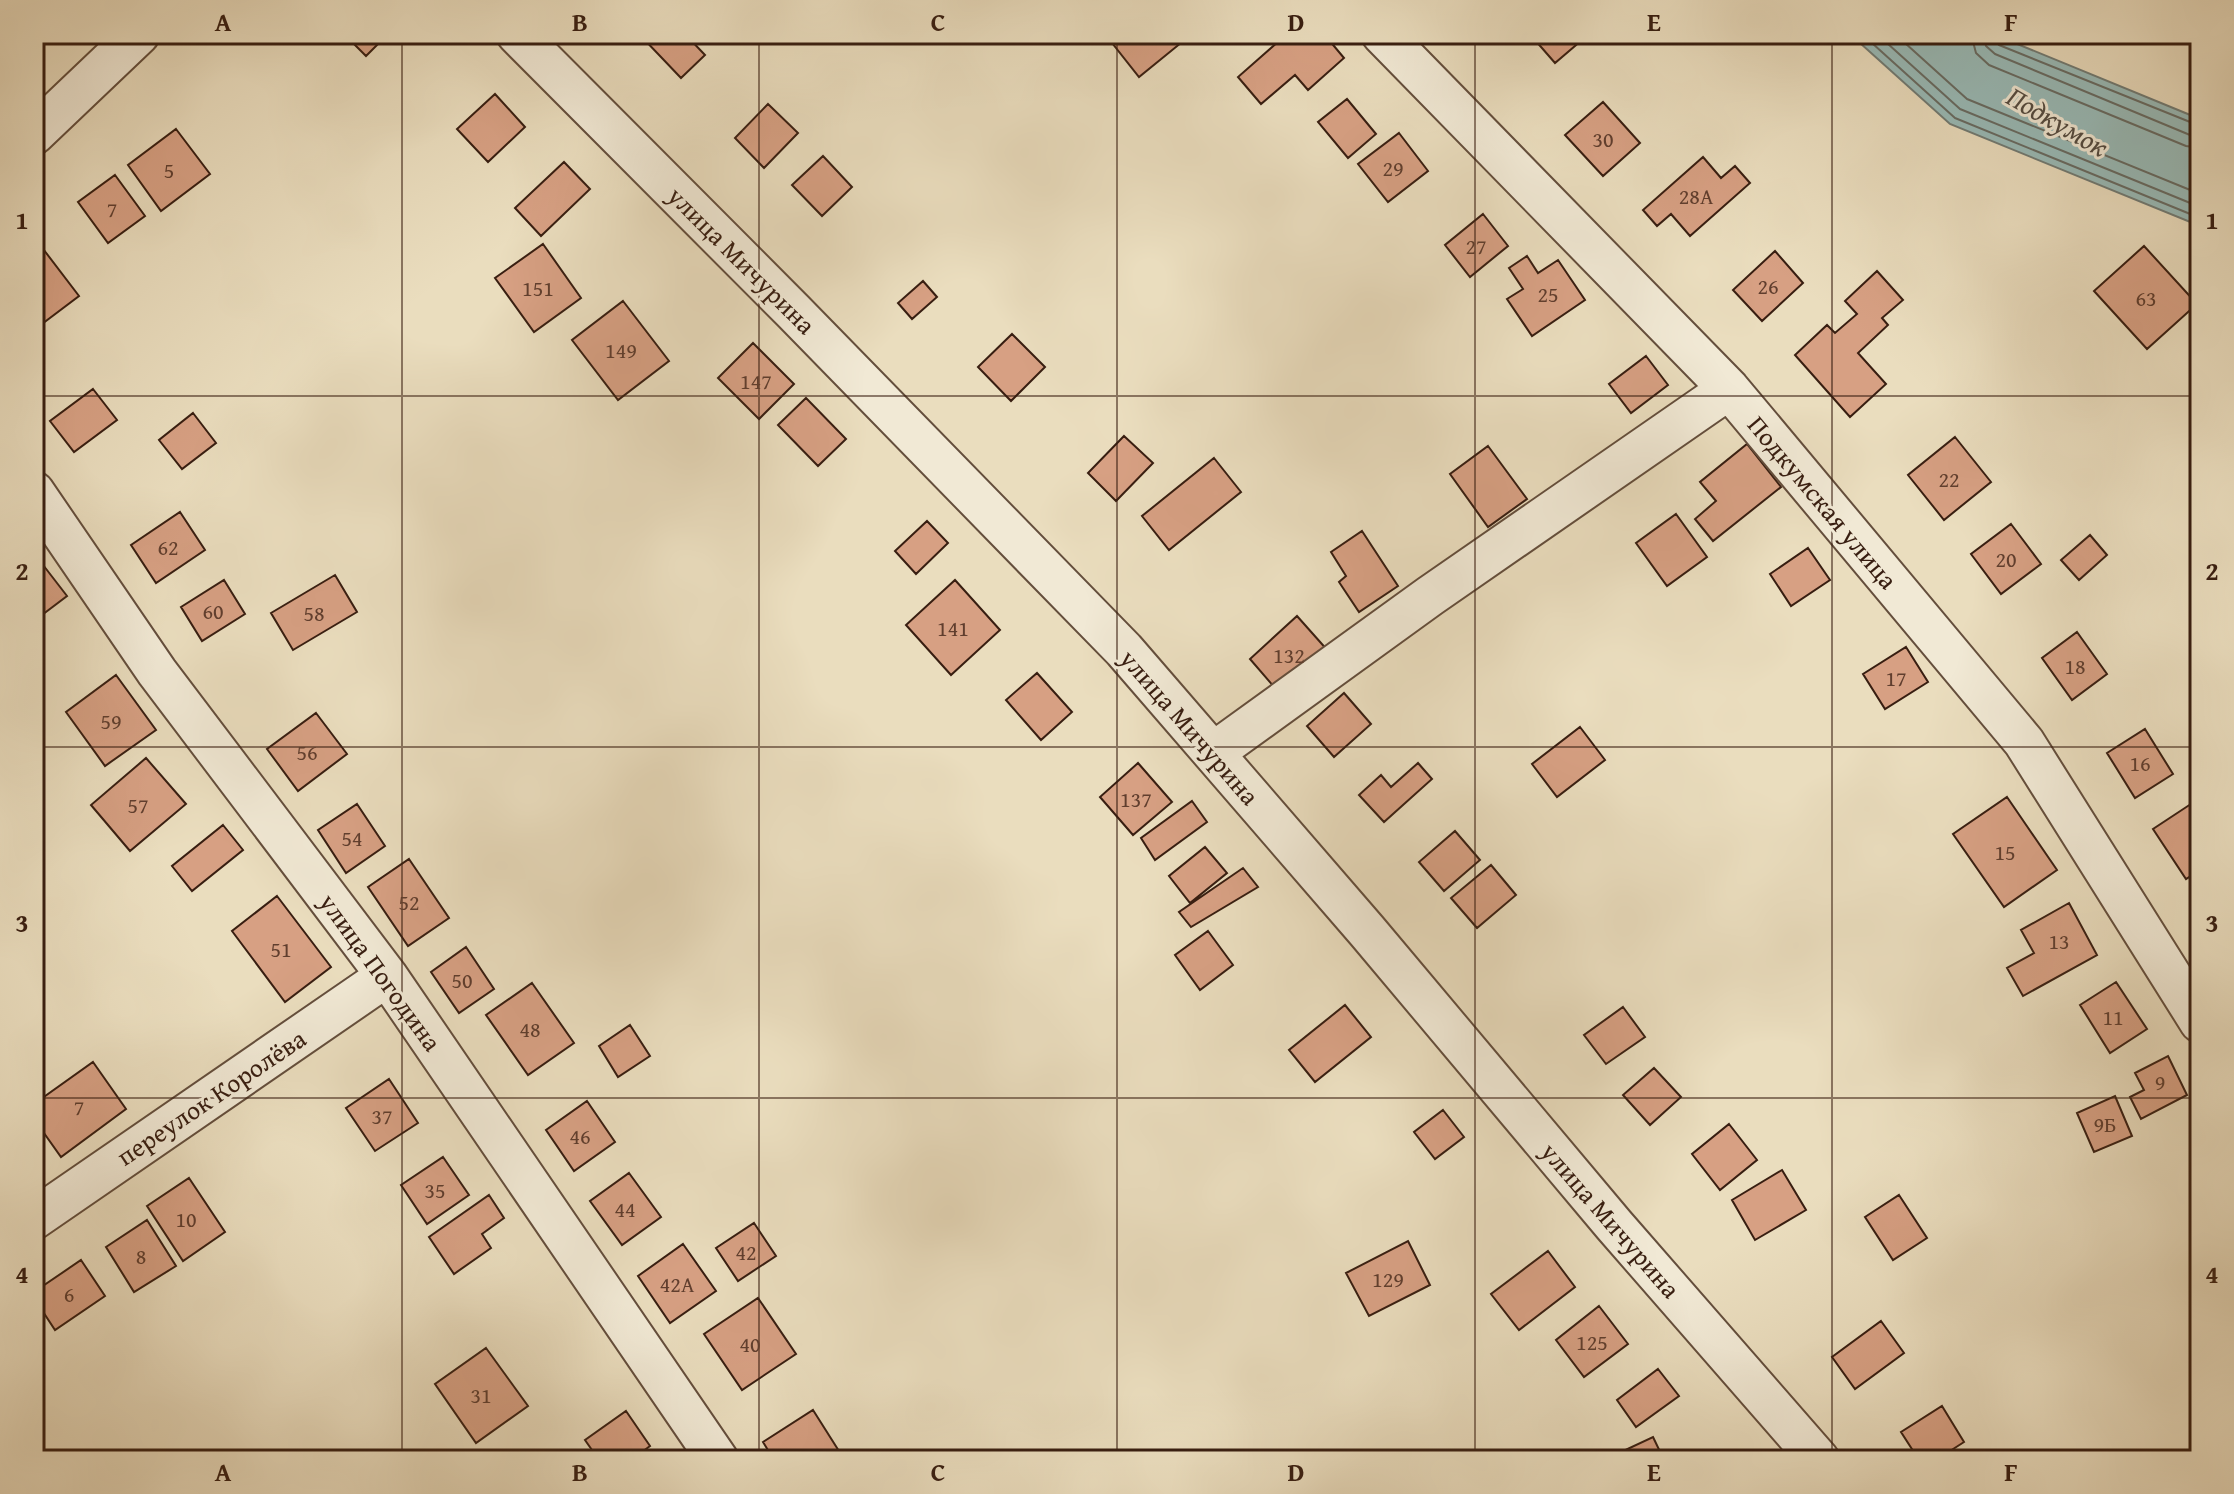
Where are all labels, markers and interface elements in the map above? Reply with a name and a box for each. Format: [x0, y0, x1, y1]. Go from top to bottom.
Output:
text: A [215, 2, 232, 41]
text: B [572, 2, 588, 41]
text: C [931, 2, 945, 41]
text: D [1288, 2, 1304, 41]
text: E [1647, 2, 1661, 41]
text: F [2004, 2, 2018, 41]
water label: Подкумок [2000, 75, 2117, 167]
house number: 30 [1592, 123, 1614, 155]
house number: 29 [1382, 152, 1404, 184]
house number: 5 [164, 154, 174, 186]
street label: улица Мичурина [658, 176, 825, 343]
house number: 28А [1679, 180, 1714, 212]
house number: 7 [107, 193, 117, 225]
text: 1 [15, 200, 29, 239]
text: 1 [2205, 200, 2219, 239]
house number: 27 [1465, 230, 1487, 262]
house number: 26 [1757, 270, 1779, 302]
house number: 151 [522, 272, 554, 304]
house number: 25 [1537, 278, 1559, 310]
house number: 63 [2135, 282, 2157, 314]
house number: 149 [605, 334, 637, 366]
house number: 147 [740, 365, 772, 397]
street label: Подкумская улица [1739, 407, 1908, 598]
house number: 22 [1938, 463, 1960, 495]
house number: 62 [157, 531, 179, 563]
house number: 20 [1995, 543, 2017, 575]
text: 2 [15, 551, 29, 590]
text: 2 [2205, 551, 2219, 590]
house number: 60 [202, 595, 224, 627]
house number: 58 [303, 597, 325, 629]
house number: 141 [937, 612, 969, 644]
house number: 132 [1273, 639, 1305, 671]
street label: улица Мичурина [1110, 640, 1269, 814]
house number: 18 [2064, 650, 2086, 682]
house number: 17 [1885, 662, 1907, 694]
house number: 59 [100, 705, 122, 737]
house number: 56 [296, 736, 318, 768]
house number: 16 [2129, 747, 2151, 779]
house number: 137 [1120, 783, 1152, 815]
house number: 57 [127, 789, 149, 821]
house number: 54 [341, 822, 363, 854]
house number: 15 [1994, 836, 2016, 868]
street label: улица Погодина [310, 884, 452, 1060]
house number: 52 [398, 886, 420, 918]
text: 3 [15, 903, 29, 942]
text: 3 [2205, 903, 2219, 942]
house number: 13 [2048, 925, 2070, 957]
house number: 51 [270, 933, 292, 965]
house number: 50 [451, 964, 473, 996]
house number: 11 [2102, 1001, 2124, 1033]
house number: 48 [519, 1013, 541, 1045]
street label: переулок Королёва [108, 1019, 314, 1175]
house number: 9 [2155, 1066, 2165, 1098]
house number: 7 [74, 1091, 84, 1123]
house number: 37 [371, 1100, 393, 1132]
house number: 9Б [2093, 1108, 2117, 1140]
house number: 46 [569, 1120, 591, 1152]
street label: улица Мичурина [1531, 1133, 1690, 1307]
house number: 35 [424, 1174, 446, 1206]
house number: 44 [614, 1193, 636, 1225]
house number: 10 [175, 1203, 197, 1235]
house number: 42 [735, 1236, 757, 1268]
house number: 8 [136, 1240, 146, 1272]
text: 4 [15, 1254, 29, 1293]
text: 4 [2205, 1254, 2219, 1293]
house number: 129 [1372, 1263, 1404, 1295]
house number: 42А [660, 1268, 695, 1300]
house number: 6 [64, 1278, 74, 1310]
house number: 125 [1576, 1326, 1608, 1358]
house number: 40 [739, 1328, 761, 1360]
house number: 31 [470, 1379, 492, 1411]
text: A [215, 1452, 232, 1491]
text: B [572, 1452, 588, 1491]
text: C [931, 1452, 945, 1491]
text: D [1288, 1452, 1304, 1491]
text: E [1647, 1452, 1661, 1491]
text: F [2004, 1452, 2018, 1491]

